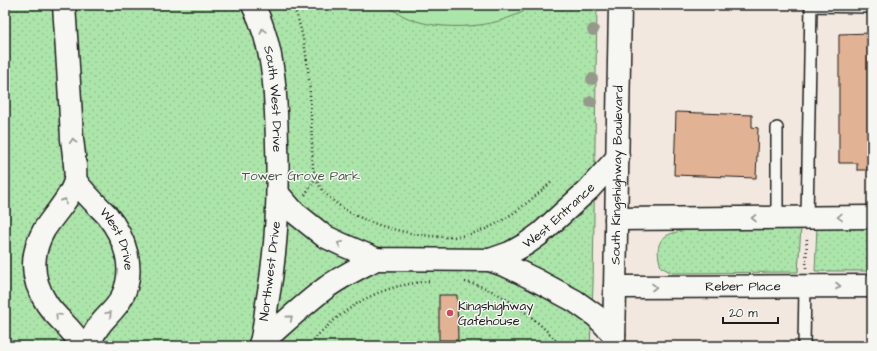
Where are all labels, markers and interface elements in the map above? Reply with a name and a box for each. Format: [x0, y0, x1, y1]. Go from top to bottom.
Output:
one-way arrow [260, 28, 268, 35]
street label: South West Drive [259, 44, 286, 152]
street label: South Kingshighway Boulevard [606, 85, 628, 265]
one-way arrow [68, 138, 77, 144]
park label: Tower Grove Park [242, 167, 360, 185]
street label: West Entrance [519, 179, 599, 253]
one-way arrow [59, 198, 67, 205]
street label: West Drive [95, 204, 138, 271]
one-way arrow [837, 213, 843, 222]
one-way arrow [751, 214, 757, 222]
street label: Northwest Drive [255, 220, 285, 322]
one-way arrow [337, 241, 344, 249]
street label: Reber Place [705, 277, 781, 296]
one-way arrow [835, 282, 841, 290]
one-way arrow [651, 283, 657, 291]
place label: Kingshighway Gatehouse [458, 297, 533, 330]
scale bar [723, 299, 778, 325]
text: 20 m [729, 305, 758, 322]
marker: Kingshighway Gatehouse [445, 308, 455, 318]
one-way arrow [105, 311, 112, 318]
one-way arrow [55, 313, 63, 321]
one-way arrow [285, 315, 292, 322]

